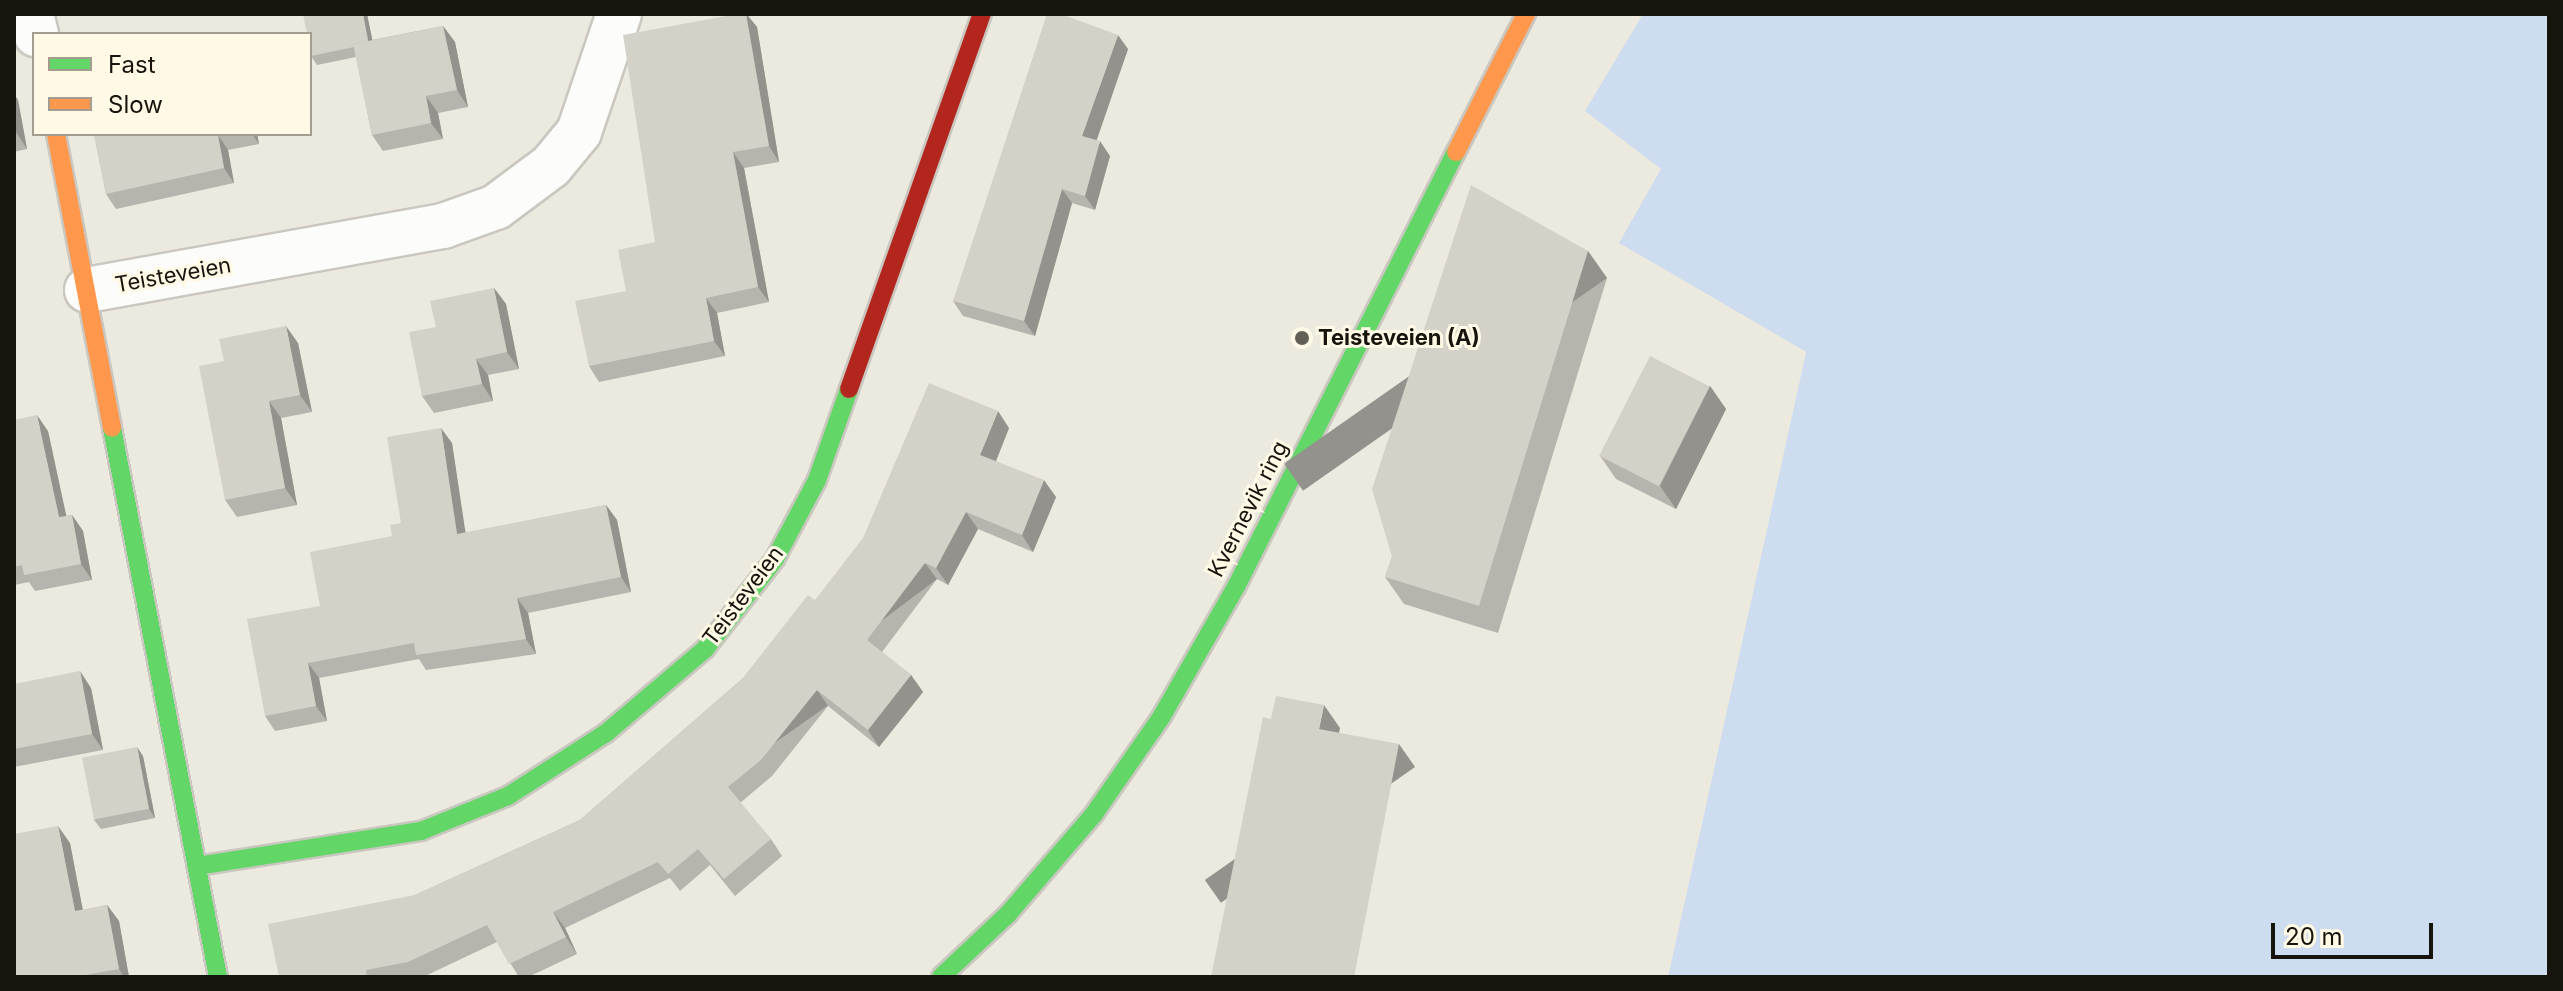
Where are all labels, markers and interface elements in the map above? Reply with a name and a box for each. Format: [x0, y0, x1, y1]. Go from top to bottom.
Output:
legend [32, 32, 312, 136]
text: Fast [108, 50, 156, 79]
text: Slow [108, 90, 163, 119]
street label: Teisteveien [113, 252, 233, 298]
place label: Teisteveien (A) [1318, 325, 1480, 351]
marker: Teisteveien (A) [1293, 329, 1311, 347]
street label: Kvernevik ring [1202, 437, 1294, 581]
street label: Teisteveien [697, 541, 789, 651]
scale bar [2275, 907, 2437, 957]
text: 20 m [2285, 922, 2343, 951]

